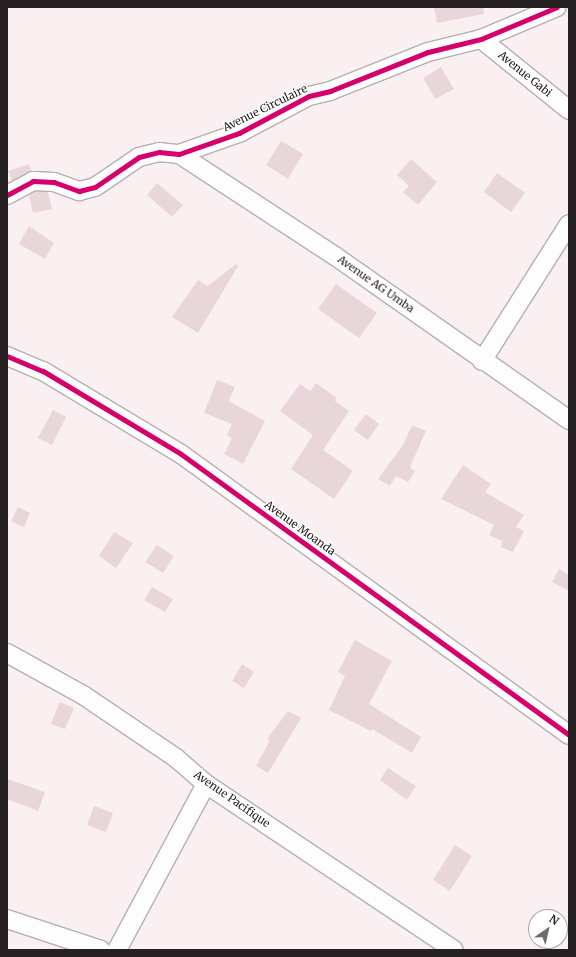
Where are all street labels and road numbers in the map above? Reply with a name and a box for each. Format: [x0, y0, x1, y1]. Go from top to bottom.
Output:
street label: Avenue Gabi [496, 48, 554, 100]
street label: Avenue Circulaire [221, 82, 309, 134]
street label: Avenue AG Umba [335, 253, 417, 315]
street label: Avenue Moanda [262, 498, 338, 558]
street label: Avenue Pacifique [191, 768, 273, 830]

